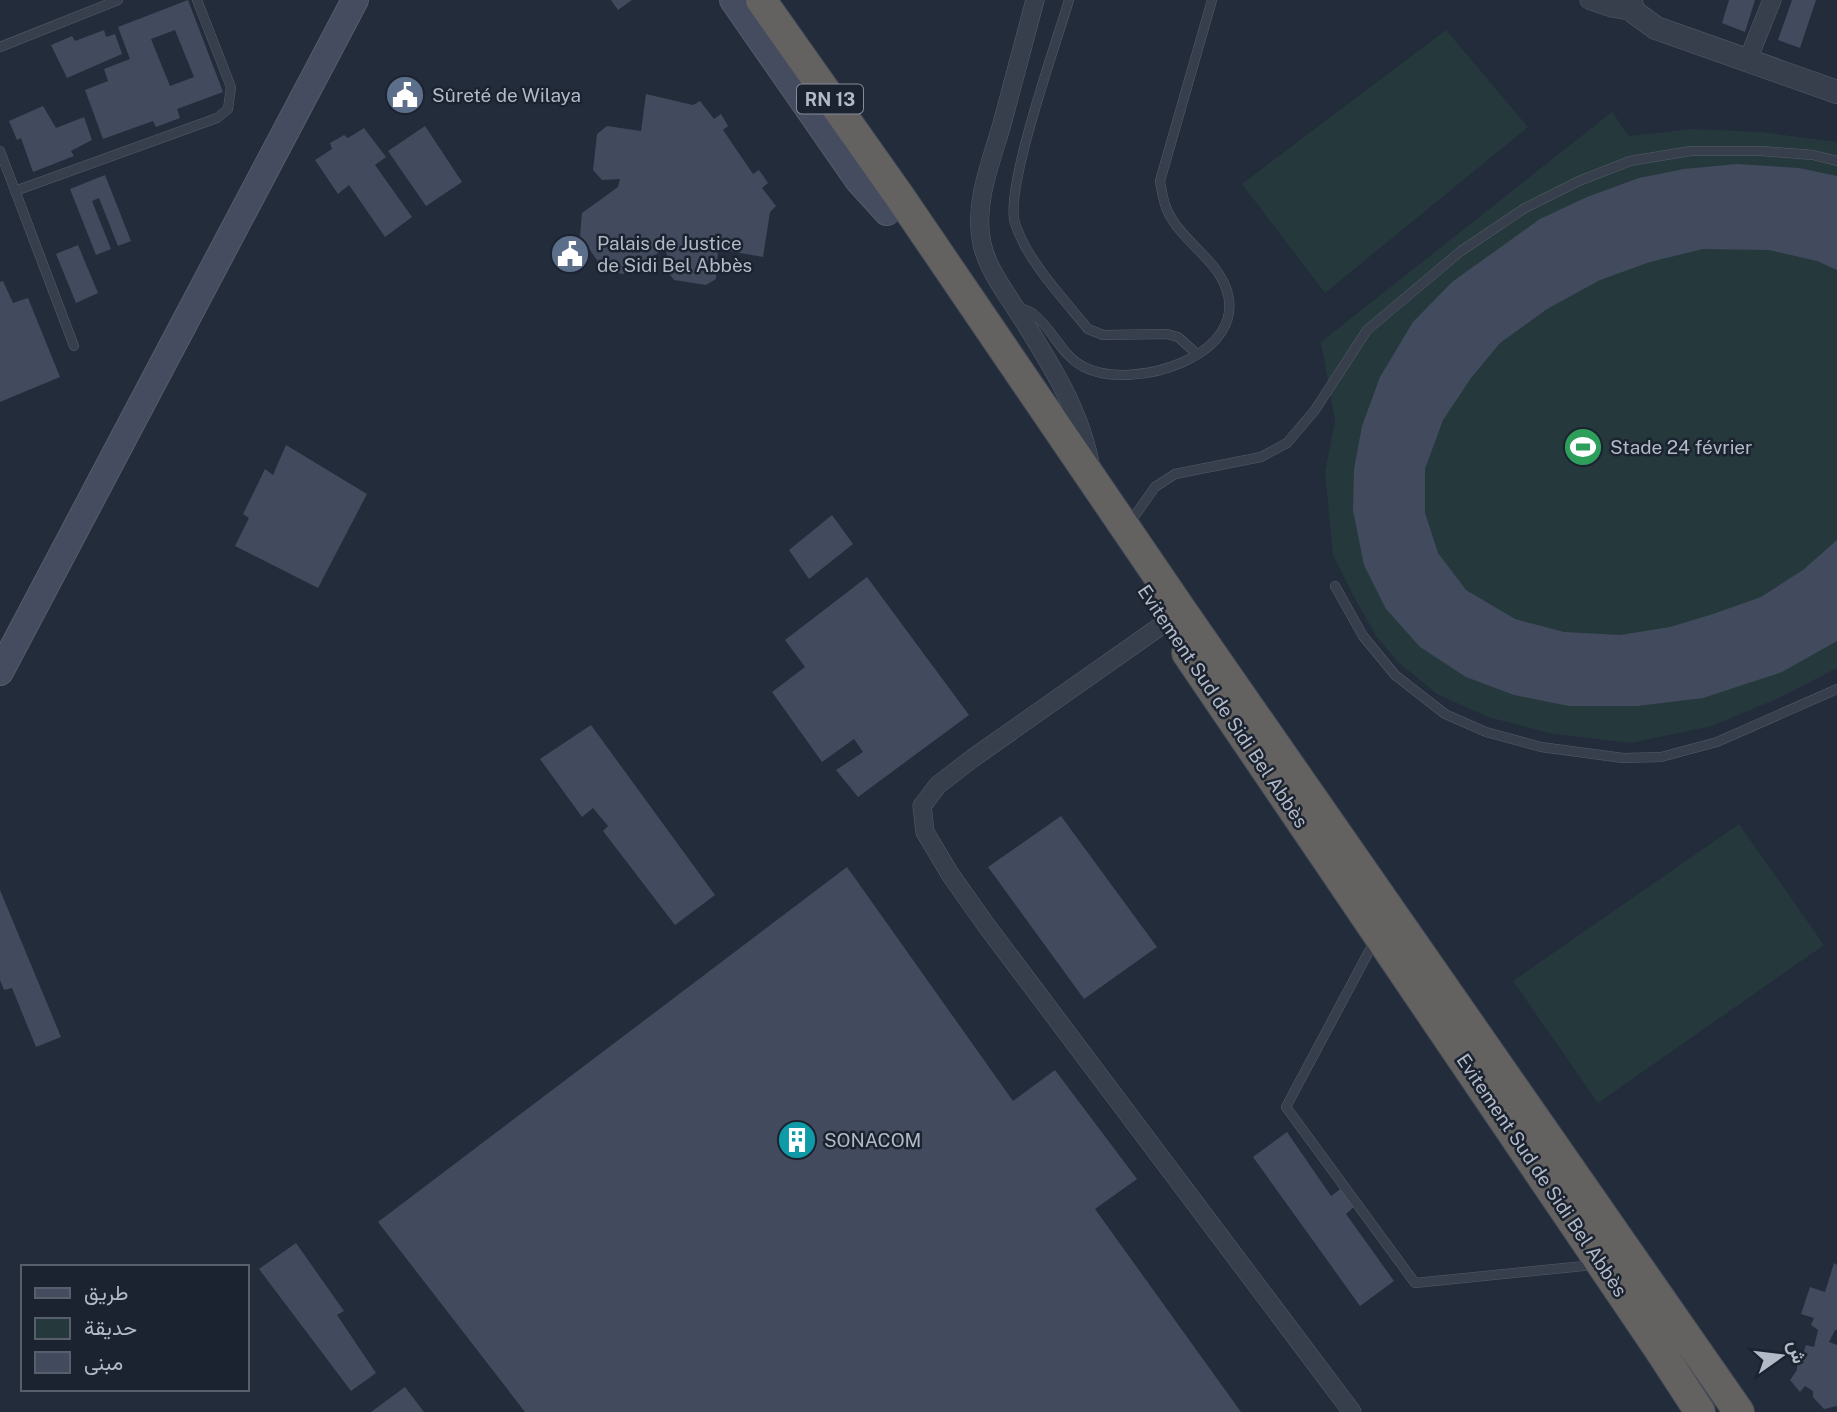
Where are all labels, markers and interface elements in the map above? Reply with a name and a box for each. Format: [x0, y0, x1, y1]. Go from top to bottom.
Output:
public building icon: Sûreté de Wilaya [384, 74, 426, 116]
place label: Sûreté de Wilaya [432, 84, 581, 106]
road number: RN 13 [797, 84, 863, 114]
place label: Palais de Justice de Sidi Bel Abbès [597, 232, 752, 276]
public building icon: Palais de Justice de Sidi Bel Abbès [549, 233, 591, 275]
sports icon: Stade 24 février [1562, 426, 1604, 468]
place label: Stade 24 février [1610, 436, 1753, 458]
street label: Evitement Sud de Sidi Bel Abbès [1133, 580, 1313, 832]
street label: Evitement Sud de Sidi Bel Abbès [1452, 1049, 1632, 1301]
building icon: SONACOM [776, 1119, 818, 1161]
place label: SONACOM [824, 1129, 921, 1151]
legend [21, 1265, 248, 1391]
text: طريق [84, 1280, 129, 1306]
text: حديقة [84, 1315, 137, 1340]
north arrow [1746, 1321, 1816, 1391]
text: ش [1783, 1338, 1811, 1366]
text: مبنى [84, 1350, 123, 1375]

